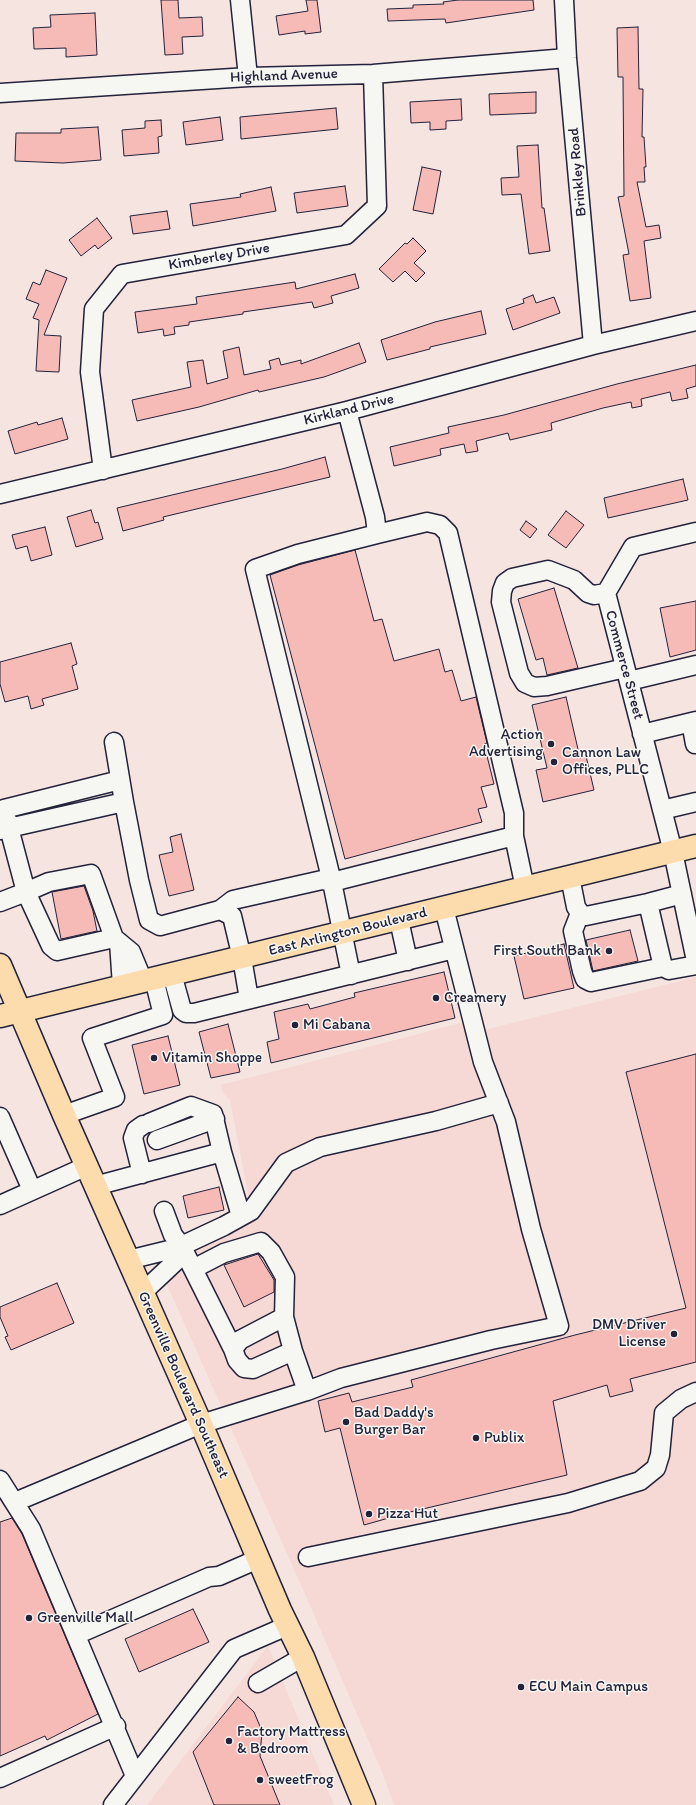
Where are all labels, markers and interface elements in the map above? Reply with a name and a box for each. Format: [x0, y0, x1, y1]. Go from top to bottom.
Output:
street label: Highland Avenue [230, 65, 338, 87]
street label: Brinkley Road [565, 127, 591, 217]
street label: Kimberley Drive [167, 239, 271, 275]
street label: Kirkland Drive [302, 390, 396, 430]
street label: Commerce Street [601, 608, 647, 722]
place label: Action Advertising [469, 726, 543, 761]
marker: Action Advertising [546, 739, 556, 749]
place label: Cannon Law Offices, PLLC [562, 744, 649, 779]
marker: Cannon Law Offices, PLLC [549, 757, 559, 767]
street label: East Arlington Boulevard [267, 904, 429, 960]
place label: First South Bank [493, 942, 601, 960]
marker: First South Bank [604, 946, 614, 956]
place label: Creamery [444, 989, 506, 1007]
marker: Creamery [431, 993, 441, 1003]
place label: Mi Cabana [303, 1016, 370, 1034]
marker: Mi Cabana [290, 1020, 300, 1030]
place label: Vitamin Shoppe [162, 1049, 262, 1067]
marker: Vitamin Shoppe [149, 1053, 159, 1063]
street label: Greenville Boulevard Southeast [134, 1289, 232, 1481]
place label: DMV Driver License [592, 1316, 666, 1351]
marker: DMV Driver License [669, 1329, 679, 1339]
place label: Bad Daddy's Burger Bar [354, 1404, 434, 1439]
marker: Bad Daddy's Burger Bar [341, 1417, 351, 1427]
place label: Publix [484, 1429, 524, 1447]
marker: Publix [471, 1433, 481, 1443]
place label: Pizza Hut [377, 1505, 438, 1523]
marker: Pizza Hut [364, 1509, 374, 1519]
place label: Greenville Mall [37, 1609, 133, 1627]
marker: Greenville Mall [24, 1613, 34, 1623]
place label: ECU Main Campus [529, 1678, 648, 1696]
marker: ECU Main Campus [516, 1682, 526, 1692]
place label: Factory Mattress & Bedroom [237, 1723, 345, 1758]
marker: Factory Mattress & Bedroom [224, 1736, 234, 1746]
place label: sweetFrog [268, 1771, 334, 1789]
marker: sweetFrog [255, 1775, 265, 1785]

